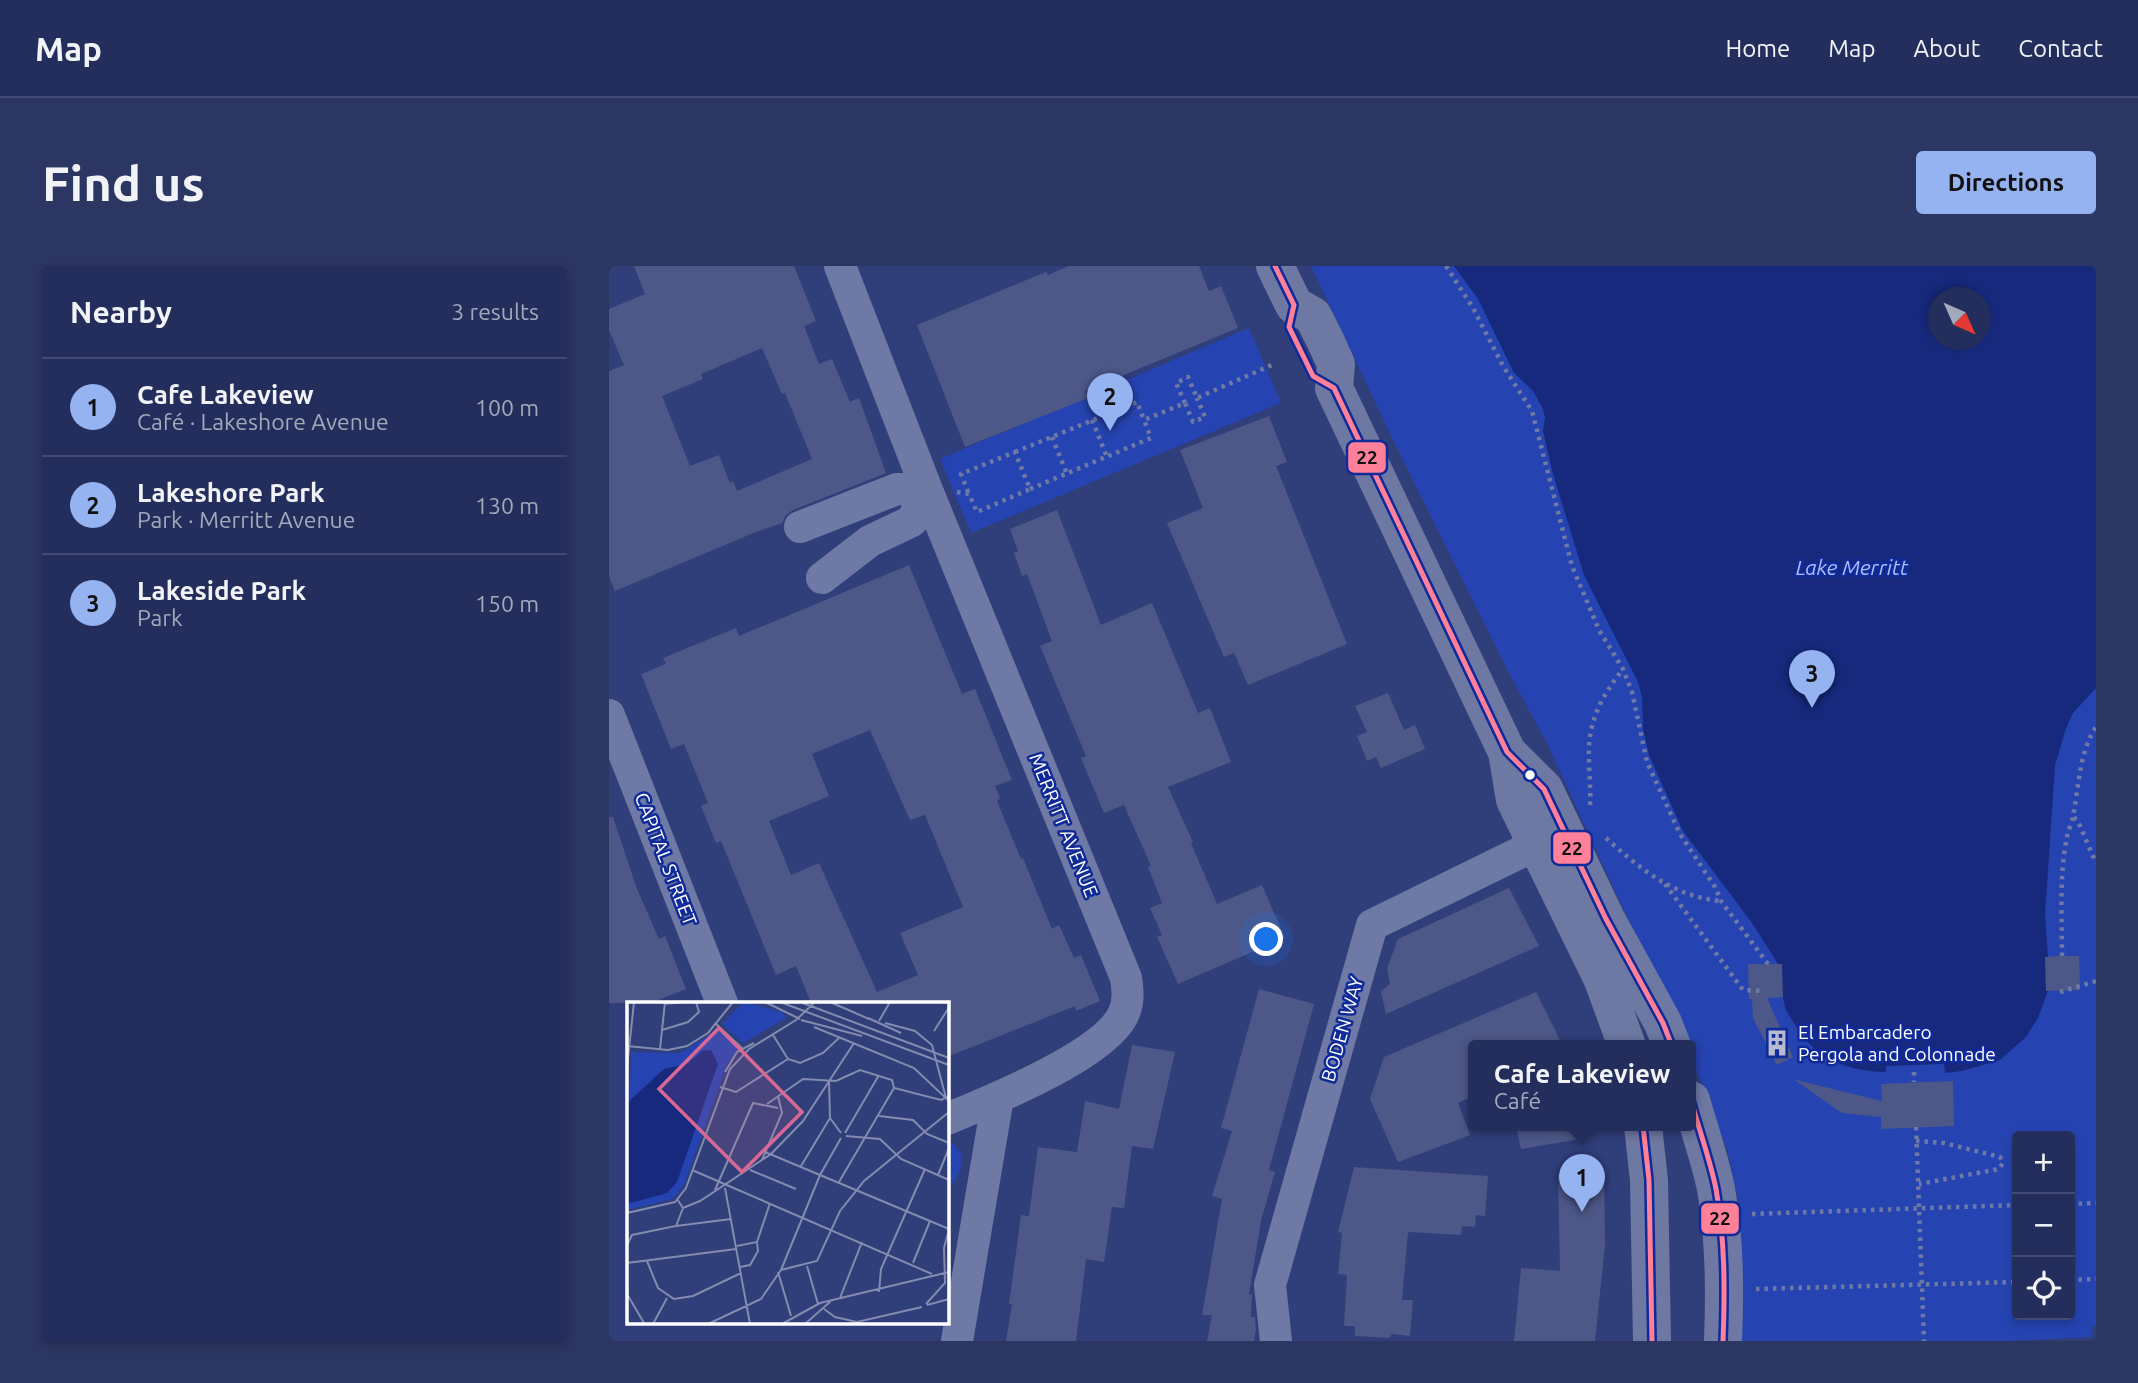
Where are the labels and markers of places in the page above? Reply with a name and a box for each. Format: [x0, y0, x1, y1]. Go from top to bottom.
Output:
pin: 2 [1087, 373, 1133, 431]
pin: 3 [1789, 650, 1835, 708]
unlabelled marker [1523, 768, 1537, 782]
place label: El Embarcadero Pergola and Colonnade [1798, 1021, 1996, 1065]
building icon: El Embarcadero Pergola and Colonnade [1762, 1028, 1792, 1058]
pin: 1 [1559, 1154, 1605, 1212]

